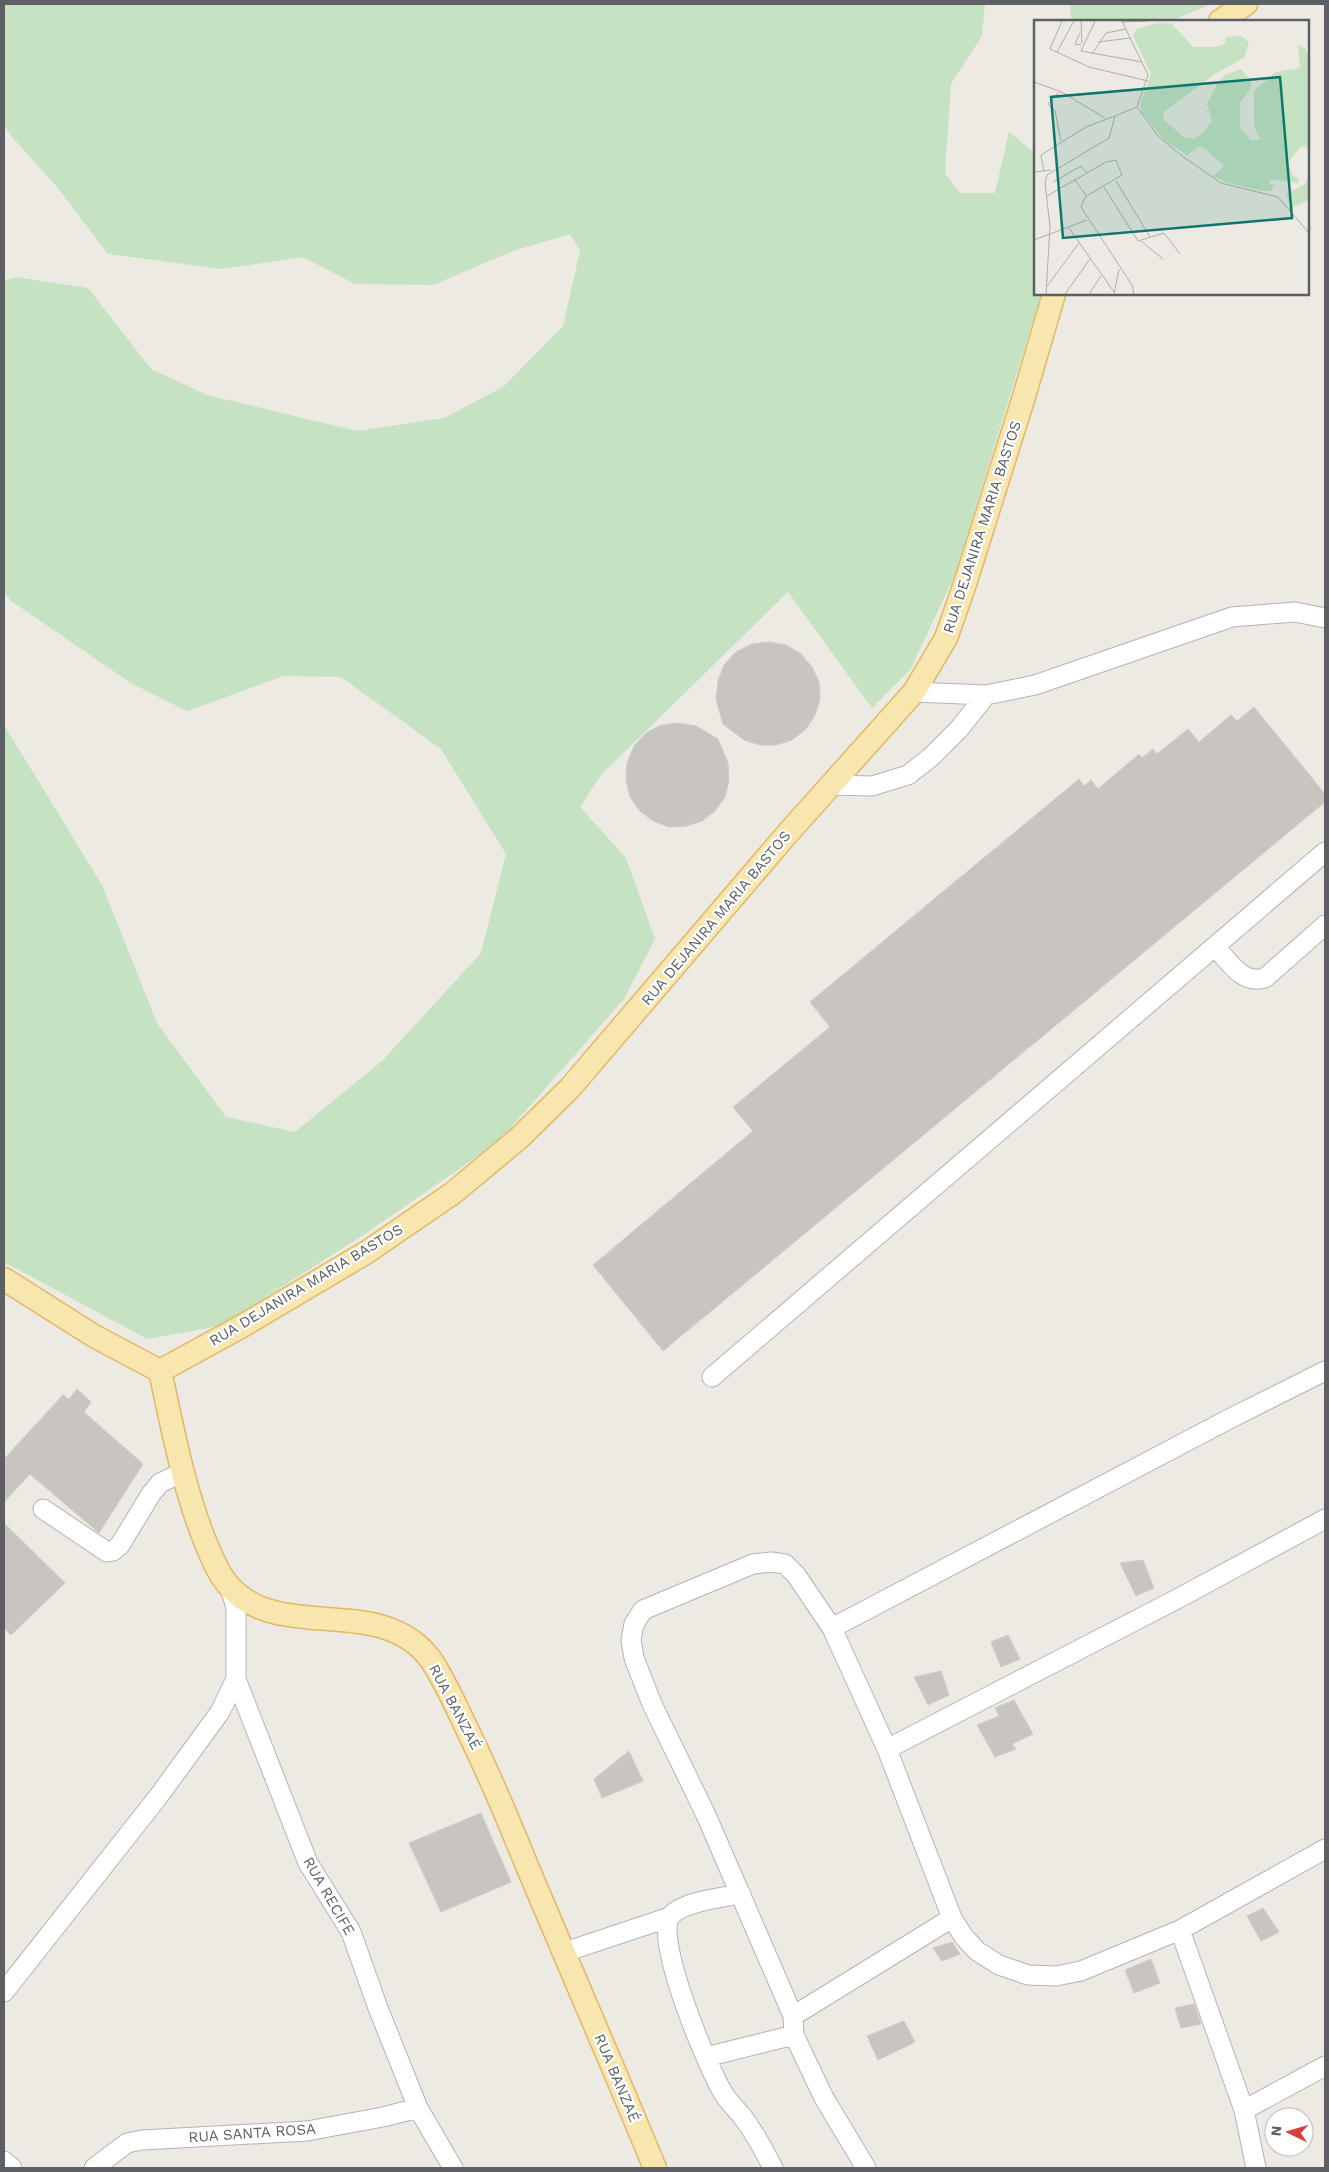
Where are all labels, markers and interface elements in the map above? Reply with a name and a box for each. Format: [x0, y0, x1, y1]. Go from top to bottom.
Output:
inset map [1034, 20, 1309, 295]
street label: RUA DEJANIRA MARIA BASTOS [939, 418, 1025, 636]
street label: RUA DEJANIRA MARIA BASTOS [638, 827, 794, 1009]
street label: RUA DEJANIRA MARIA BASTOS [206, 1220, 406, 1350]
street label: RUA BANZAÉ [425, 1661, 485, 1753]
street label: RUA RECIFE [299, 1854, 359, 1938]
street label: RUA BANZAÉ [590, 2031, 644, 2125]
north arrow [1264, 2107, 1314, 2157]
street label: RUA SANTA ROSA [188, 2120, 316, 2146]
text: N [1268, 2125, 1284, 2137]

